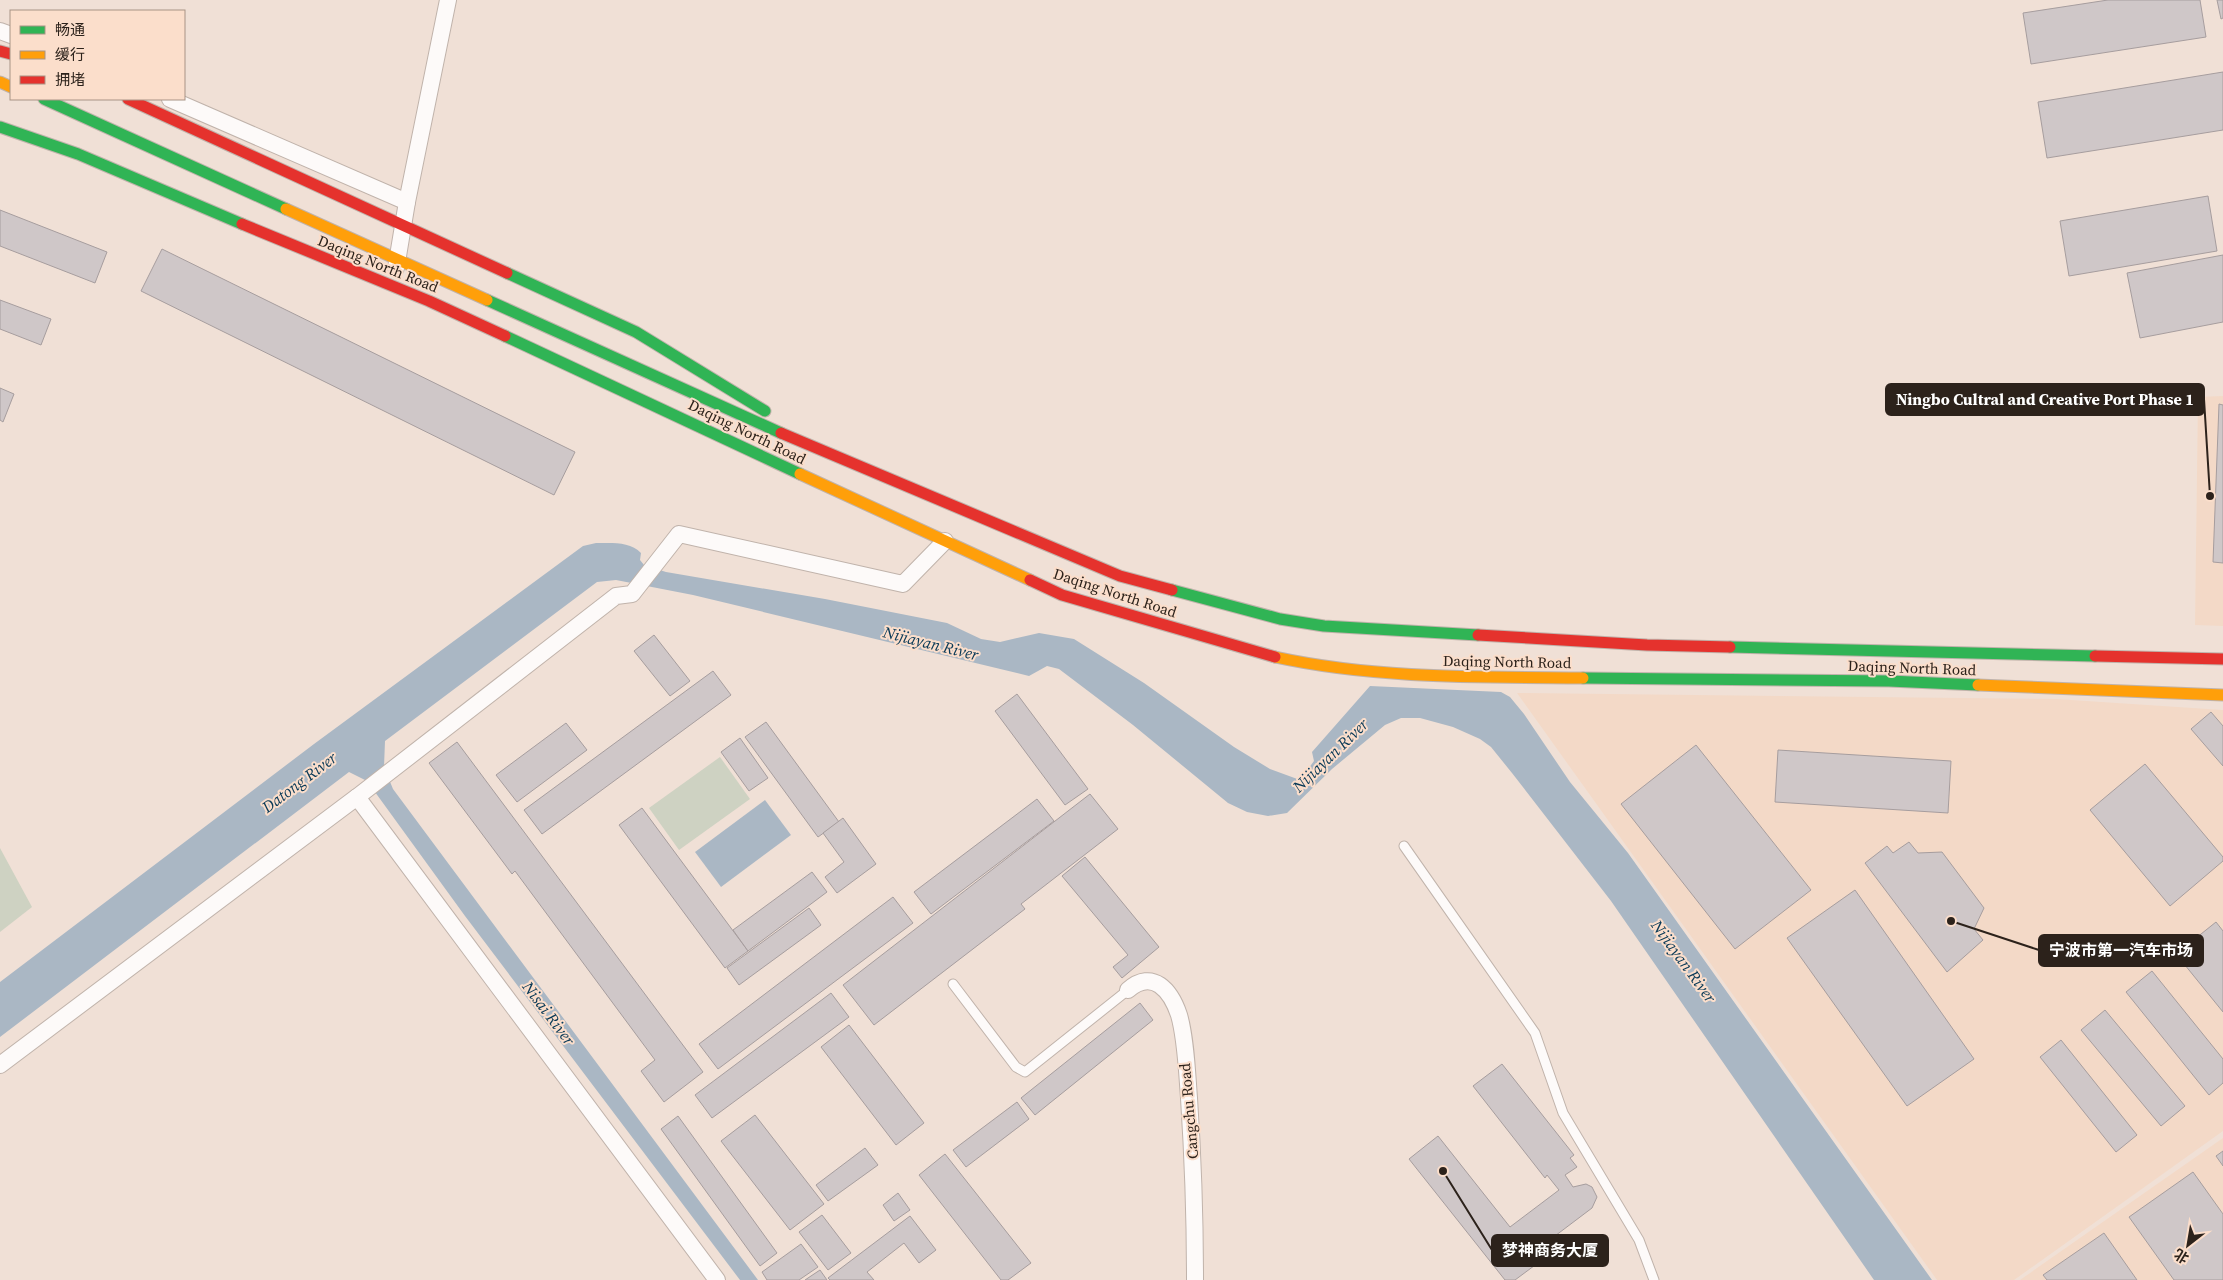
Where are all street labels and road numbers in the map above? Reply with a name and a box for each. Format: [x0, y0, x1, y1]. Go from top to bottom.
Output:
street label: Daqing North Road [315, 230, 442, 298]
street label: Daqing North Road [685, 394, 810, 469]
street label: Daqing North Road [1051, 563, 1180, 623]
street label: Daqing North Road [1443, 650, 1572, 673]
street label: Daqing North Road [1847, 655, 1977, 680]
street label: Cangchu Road [1174, 1062, 1203, 1160]

